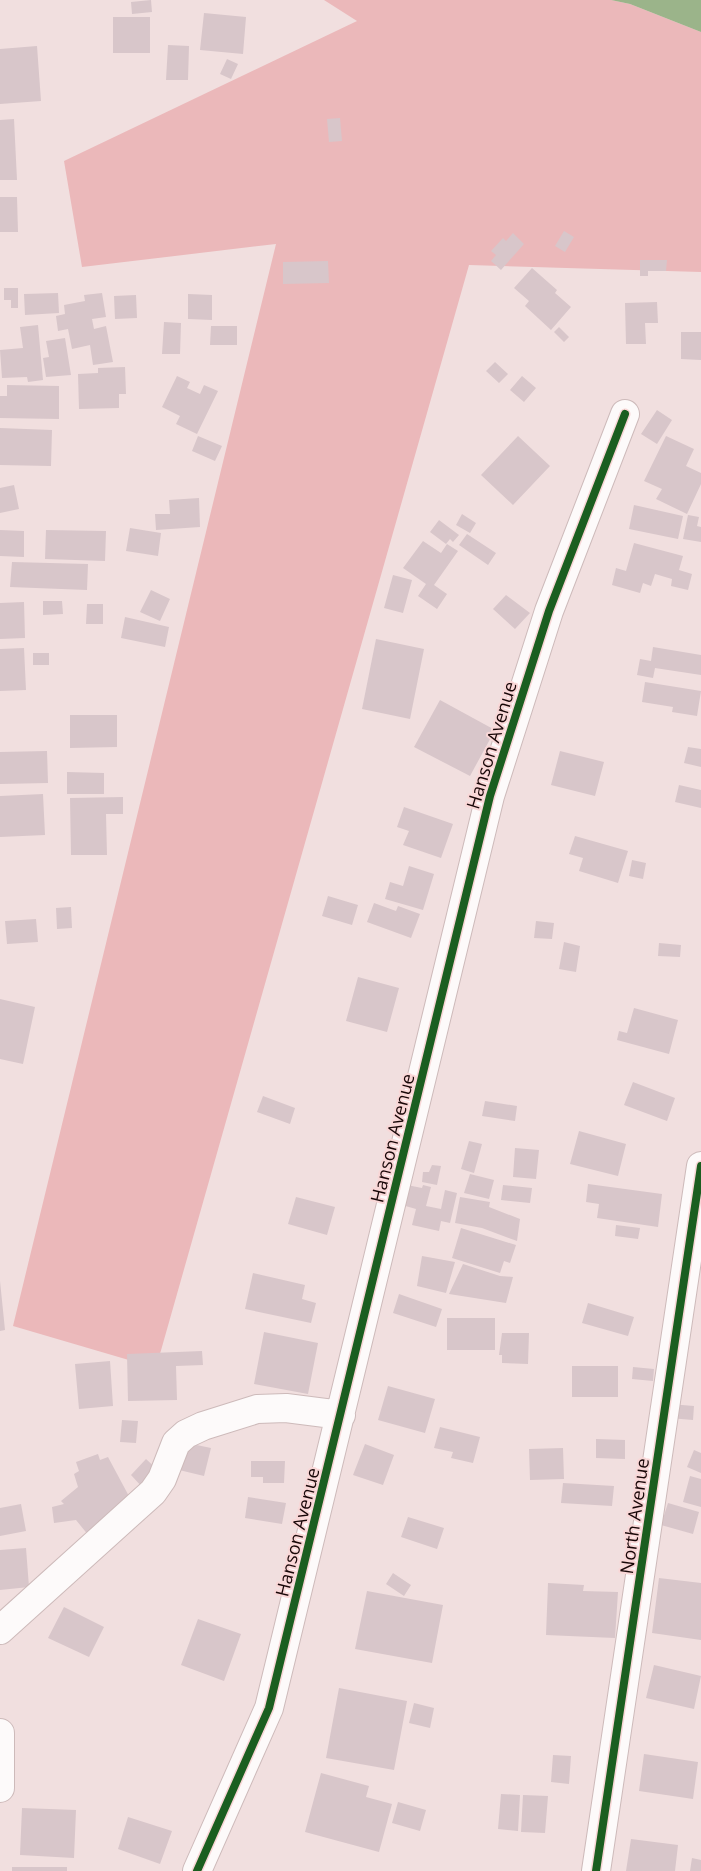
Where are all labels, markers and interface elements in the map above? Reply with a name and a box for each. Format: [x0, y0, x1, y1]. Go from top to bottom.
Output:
street label: Hanson Avenue [460, 678, 522, 812]
street label: Hanson Avenue [364, 1071, 420, 1205]
street label: North Avenue [614, 1457, 654, 1575]
street label: Hanson Avenue [269, 1465, 325, 1599]

